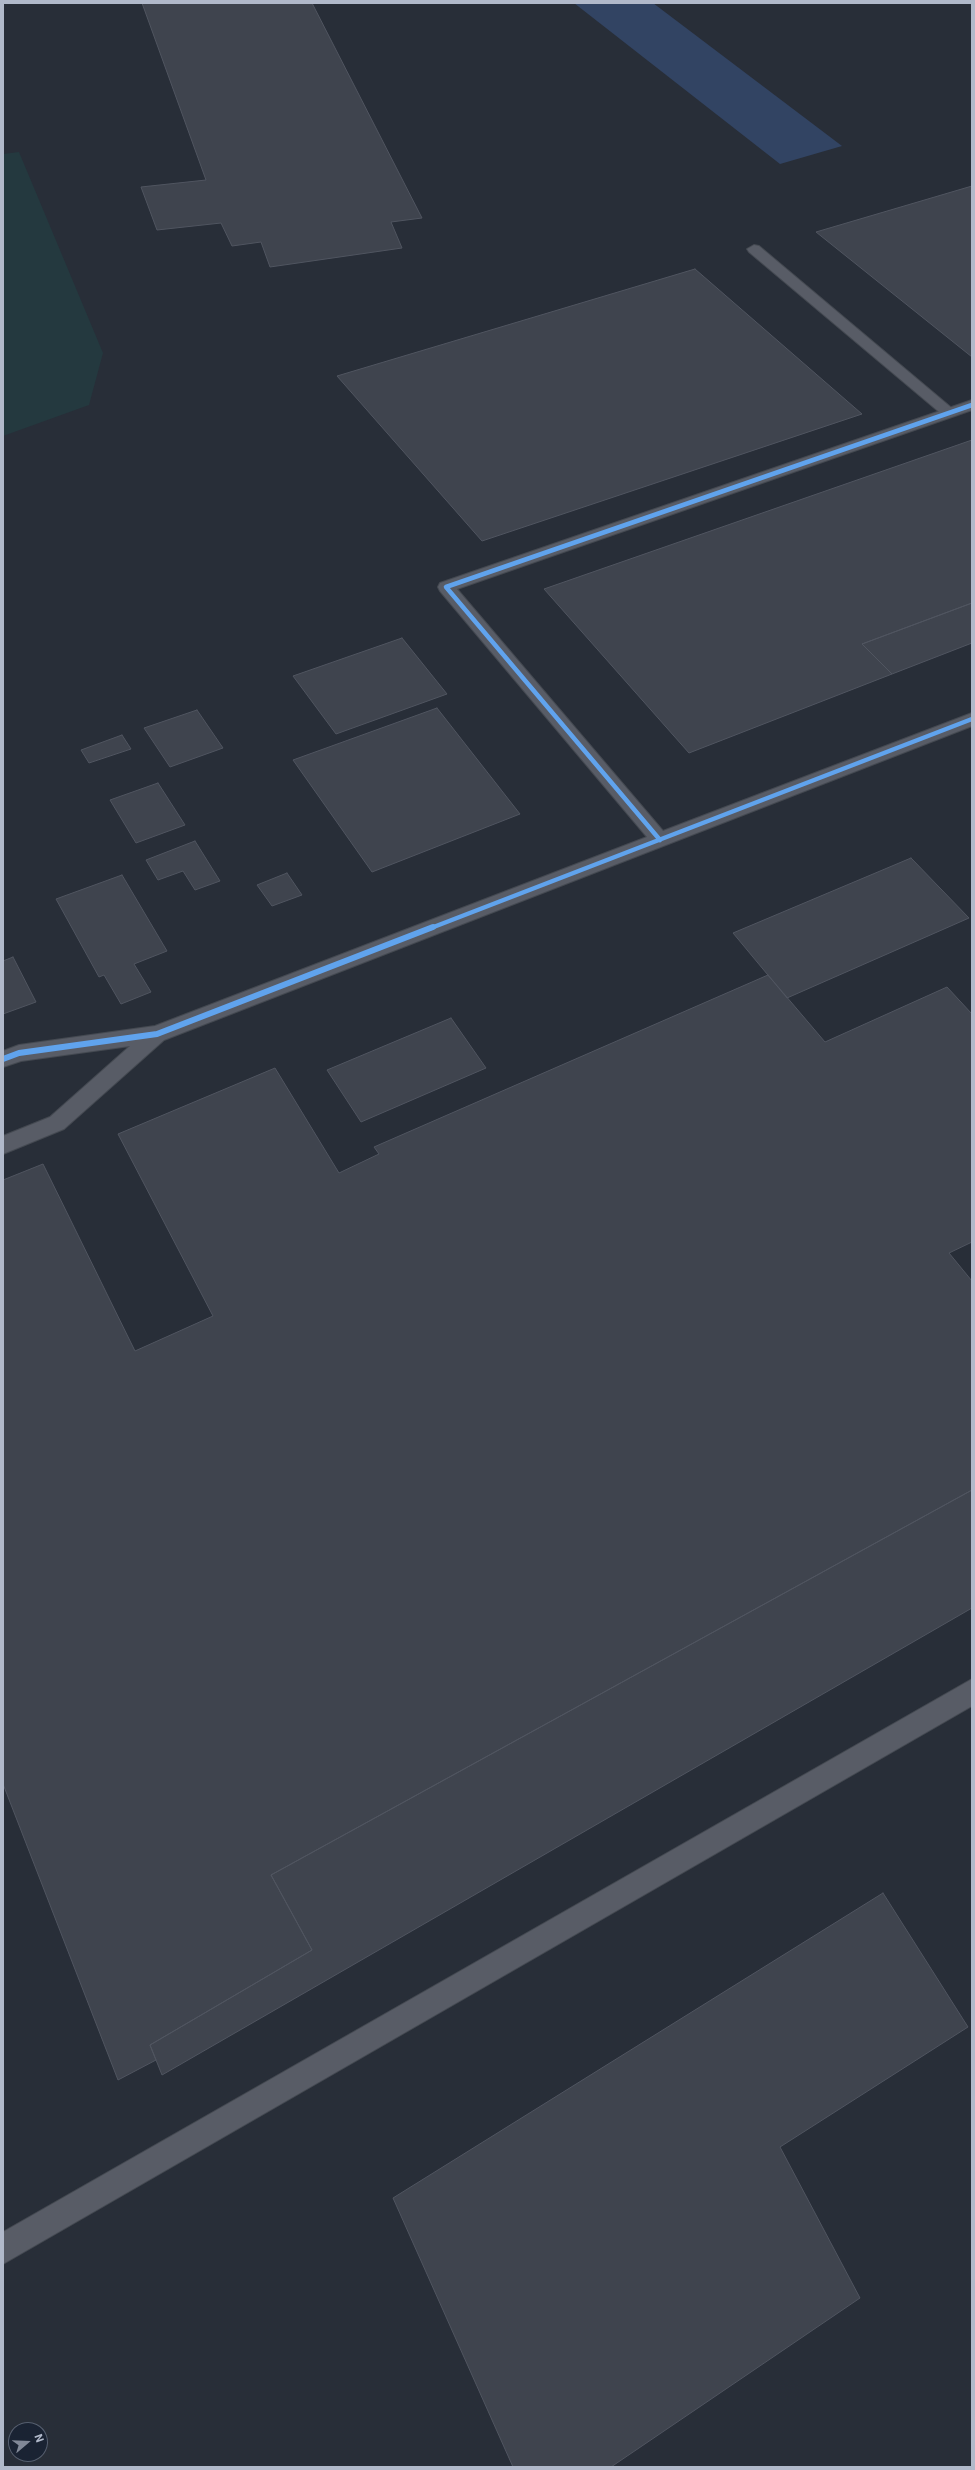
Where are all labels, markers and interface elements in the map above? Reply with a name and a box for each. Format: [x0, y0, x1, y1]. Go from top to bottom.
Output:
north arrow [8, 2422, 48, 2462]
text: N [31, 2432, 46, 2444]

